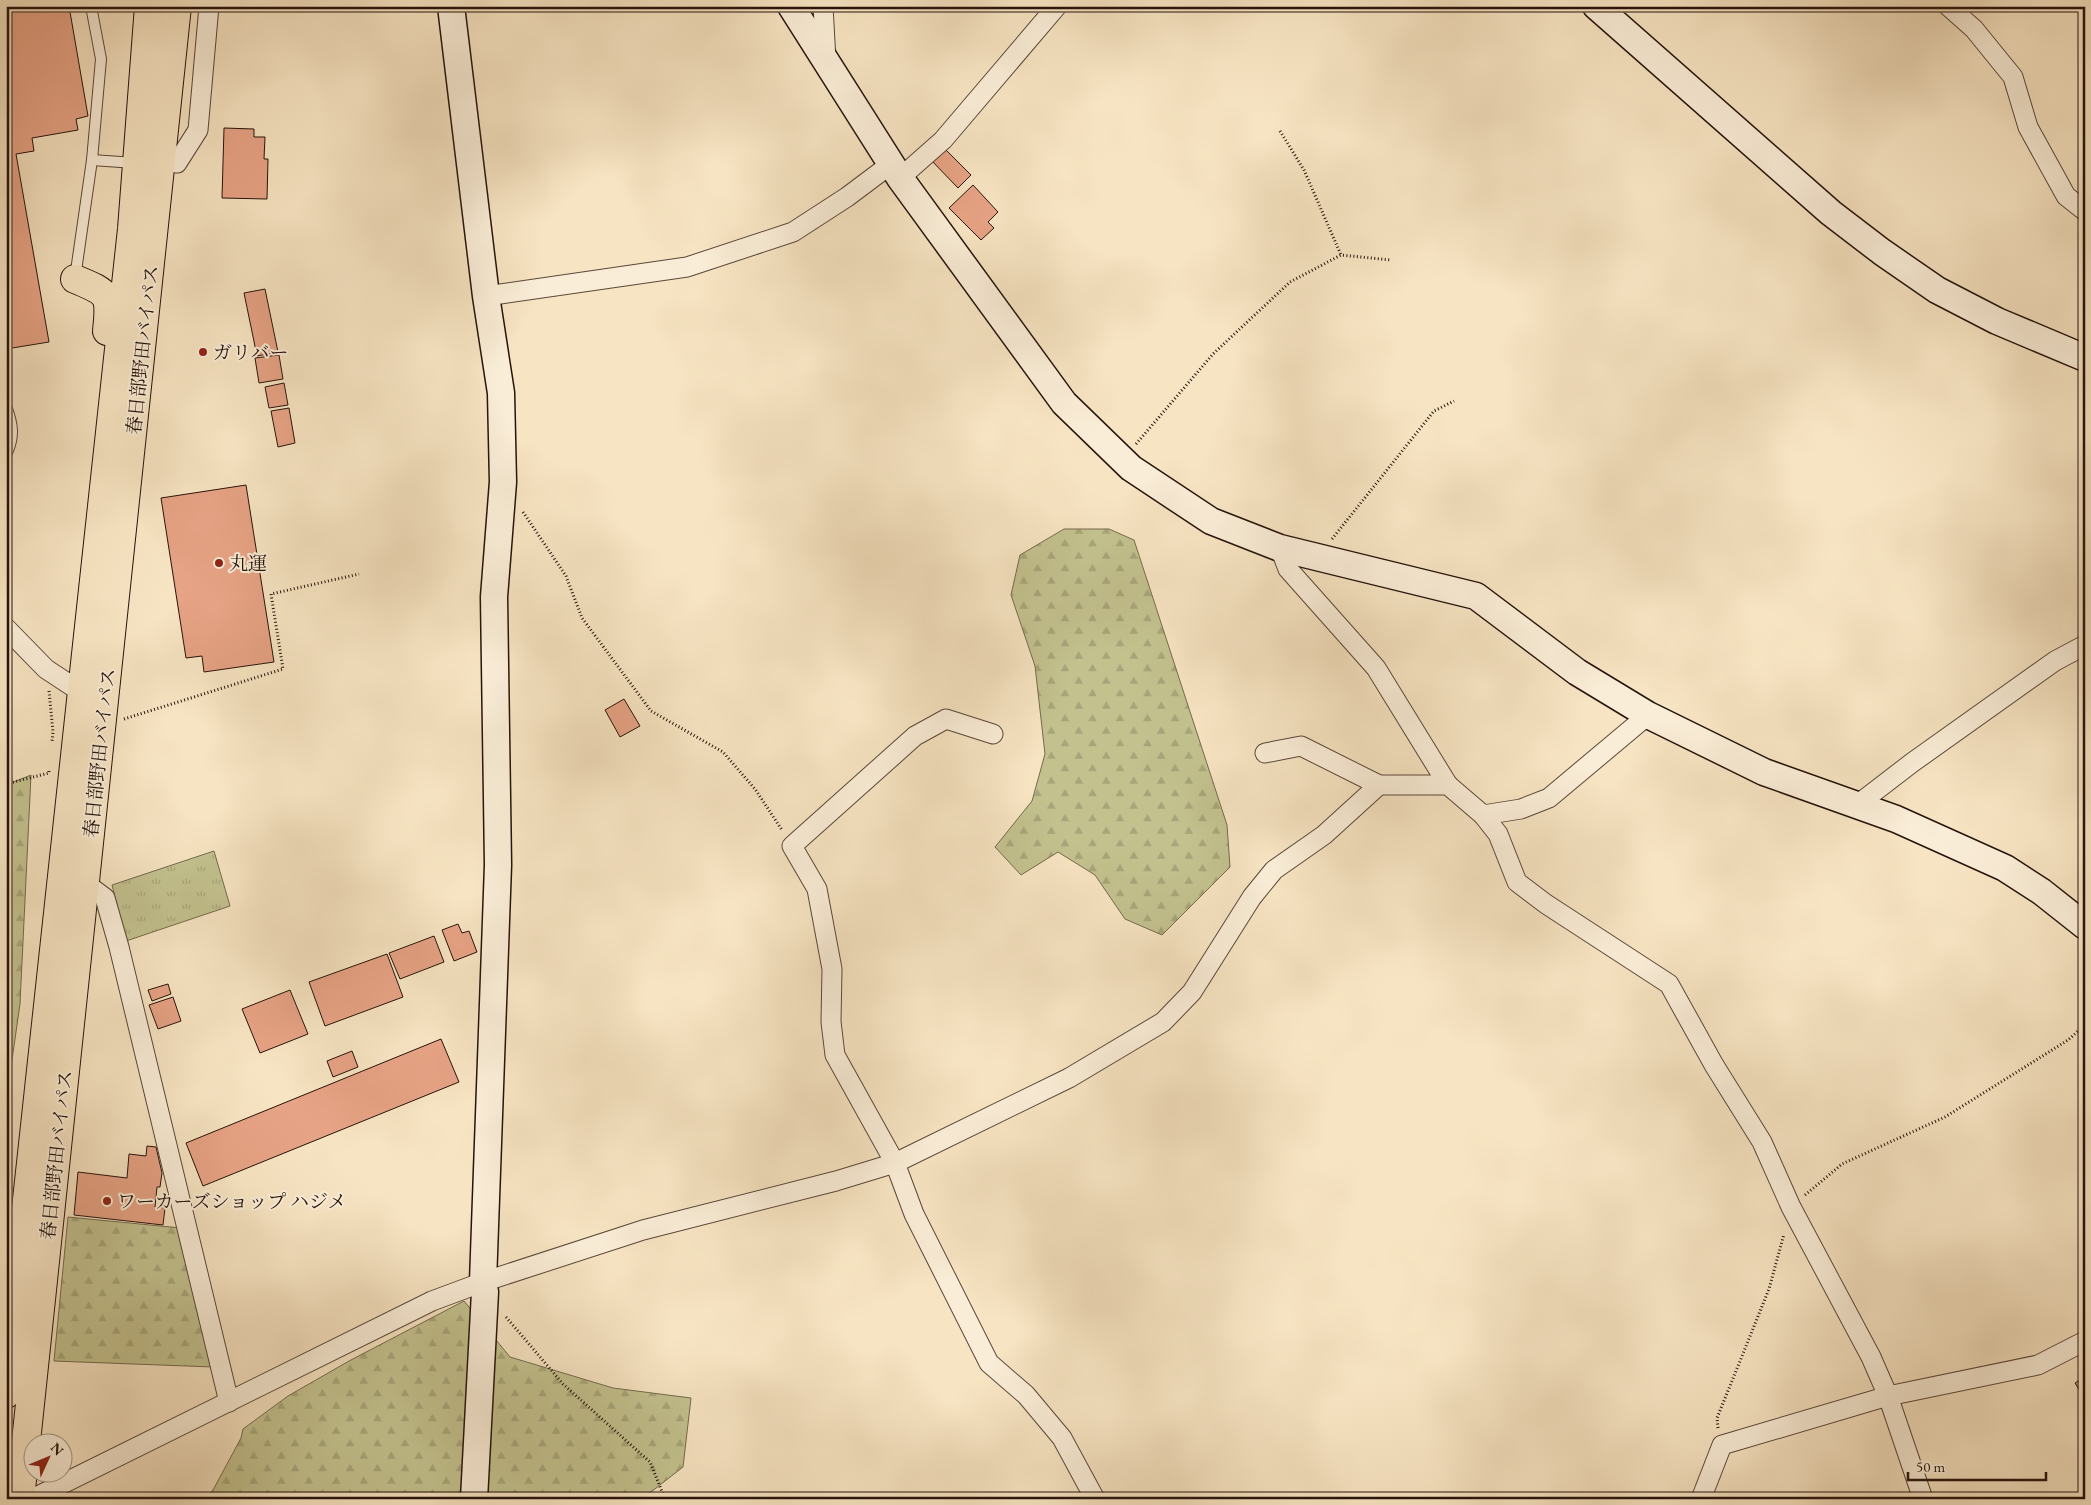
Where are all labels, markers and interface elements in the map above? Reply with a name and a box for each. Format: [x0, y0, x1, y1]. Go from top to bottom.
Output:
street label: 春日部野田バイパス [121, 264, 164, 436]
place label: ガリバー [213, 340, 288, 365]
marker: ガリバー [197, 346, 209, 358]
place label: 丸運 [229, 551, 267, 576]
marker: 丸運 [213, 557, 225, 569]
street label: 春日部野田バイパス [78, 667, 121, 839]
street label: 春日部野田バイパス [35, 1069, 78, 1241]
place label: ワーカーズショップ ハジメ [117, 1189, 347, 1214]
marker: ワーカーズショップ ハジメ [101, 1195, 113, 1207]
north arrow [22, 1432, 72, 1482]
text: N [47, 1439, 68, 1460]
scale bar [1908, 1450, 2046, 1482]
text: 50 m [1916, 1457, 1945, 1476]

